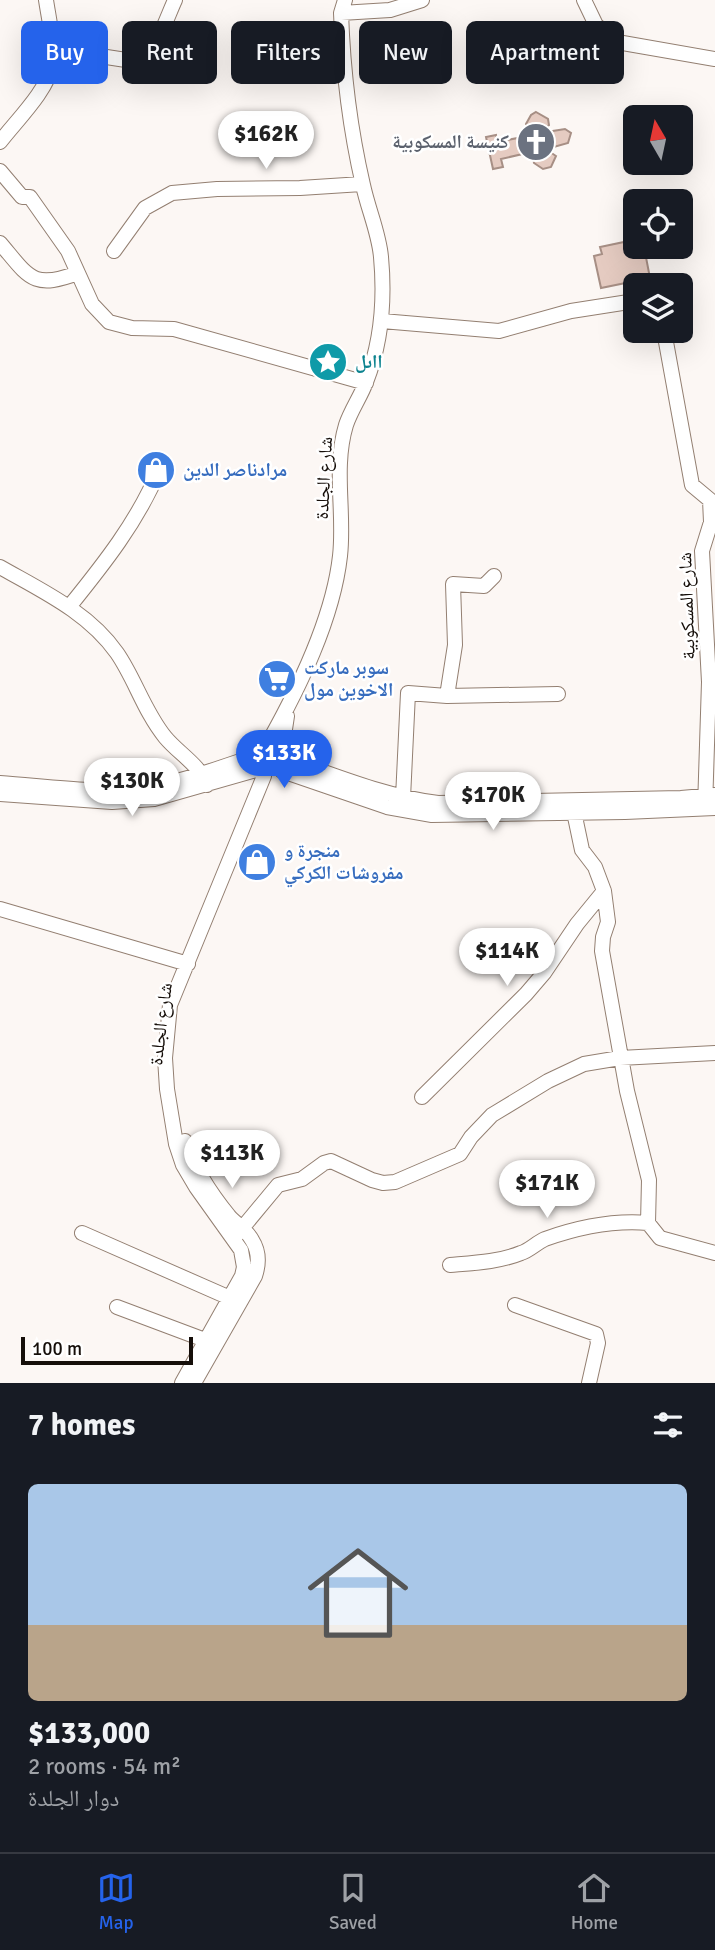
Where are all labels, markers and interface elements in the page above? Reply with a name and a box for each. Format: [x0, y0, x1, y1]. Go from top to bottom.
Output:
chip: Buy [21, 21, 108, 84]
chip: Rent [122, 21, 217, 84]
chip: Filters [231, 21, 345, 84]
chip: New [359, 21, 452, 84]
chip: Apartment [466, 21, 624, 84]
north arrow [623, 105, 693, 175]
map controls [623, 105, 693, 343]
pin: $162K [217, 111, 315, 171]
text: $162K [234, 119, 298, 148]
church icon: كنيسة المسكوبية [515, 121, 557, 163]
place label: كنيسة المسكوبية [392, 130, 510, 154]
button: locate [623, 189, 693, 259]
button: layers [623, 273, 693, 343]
place icon: ااىل [307, 341, 349, 383]
place label: ااىل [355, 350, 383, 374]
street label: شارع الجلدة [310, 436, 338, 520]
shop icon: مرادناصر الدين [135, 449, 177, 491]
place label: مرادناصر الدين [183, 458, 287, 482]
street label: شارع المسكوبية [673, 552, 701, 660]
place label: سوبر ماركت الاخوين مول [304, 656, 393, 702]
supermarket icon: سوبر ماركت الاخوين مول [256, 658, 298, 700]
pin: $133K [235, 730, 333, 790]
text: $133K [252, 738, 316, 767]
pin: $130K [83, 758, 181, 818]
text: $130K [100, 766, 164, 795]
pin: $170K [444, 772, 542, 832]
text: $170K [461, 780, 525, 809]
place label: منجرة و مفروشات الكركي [284, 839, 403, 888]
shop icon: منجرة و مفروشات الكركي [236, 841, 278, 883]
pin: $114K [458, 928, 556, 988]
text: $114K [475, 936, 539, 965]
street label: شارع الجلدة [144, 981, 178, 1067]
pin: $113K [183, 1130, 281, 1190]
text: $113K [200, 1138, 264, 1167]
pin: $171K [498, 1160, 596, 1220]
text: $171K [515, 1168, 579, 1197]
scale bar [21, 1334, 192, 1366]
text: 100 m [32, 1337, 82, 1361]
icon: filters [649, 1406, 687, 1444]
text: 7 homes [28, 1407, 135, 1444]
icon: home [295, 1530, 421, 1656]
text: $133,000 [28, 1715, 150, 1752]
text: 2 rooms · 54 m² [28, 1752, 181, 1781]
text: دوار الجلدة [28, 1784, 119, 1813]
tab: Map [97, 1869, 135, 1935]
tab: Saved [329, 1869, 377, 1935]
tab: Home [571, 1869, 618, 1935]

